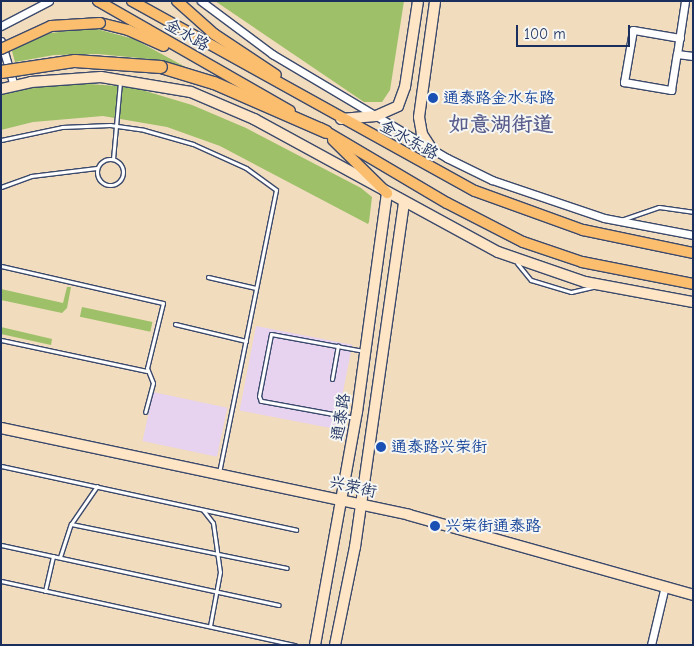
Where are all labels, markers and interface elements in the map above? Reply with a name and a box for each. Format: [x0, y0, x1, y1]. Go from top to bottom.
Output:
street label: 金水路 [161, 15, 213, 55]
scale bar [519, 15, 633, 47]
text: 100 m [524, 25, 566, 43]
place label: 通泰路金水东路 [443, 88, 555, 108]
marker: 通泰路金水东路 [427, 92, 439, 104]
district label: 如意湖街道 [449, 111, 553, 137]
street label: 金水东路 [376, 116, 442, 164]
street label: 通泰路 [328, 392, 354, 442]
place label: 通泰路兴荣街 [391, 437, 487, 457]
marker: 通泰路兴荣街 [375, 441, 387, 453]
street label: 兴荣街 [327, 472, 379, 502]
place label: 兴荣街通泰路 [445, 516, 541, 536]
marker: 兴荣街通泰路 [429, 520, 441, 532]

